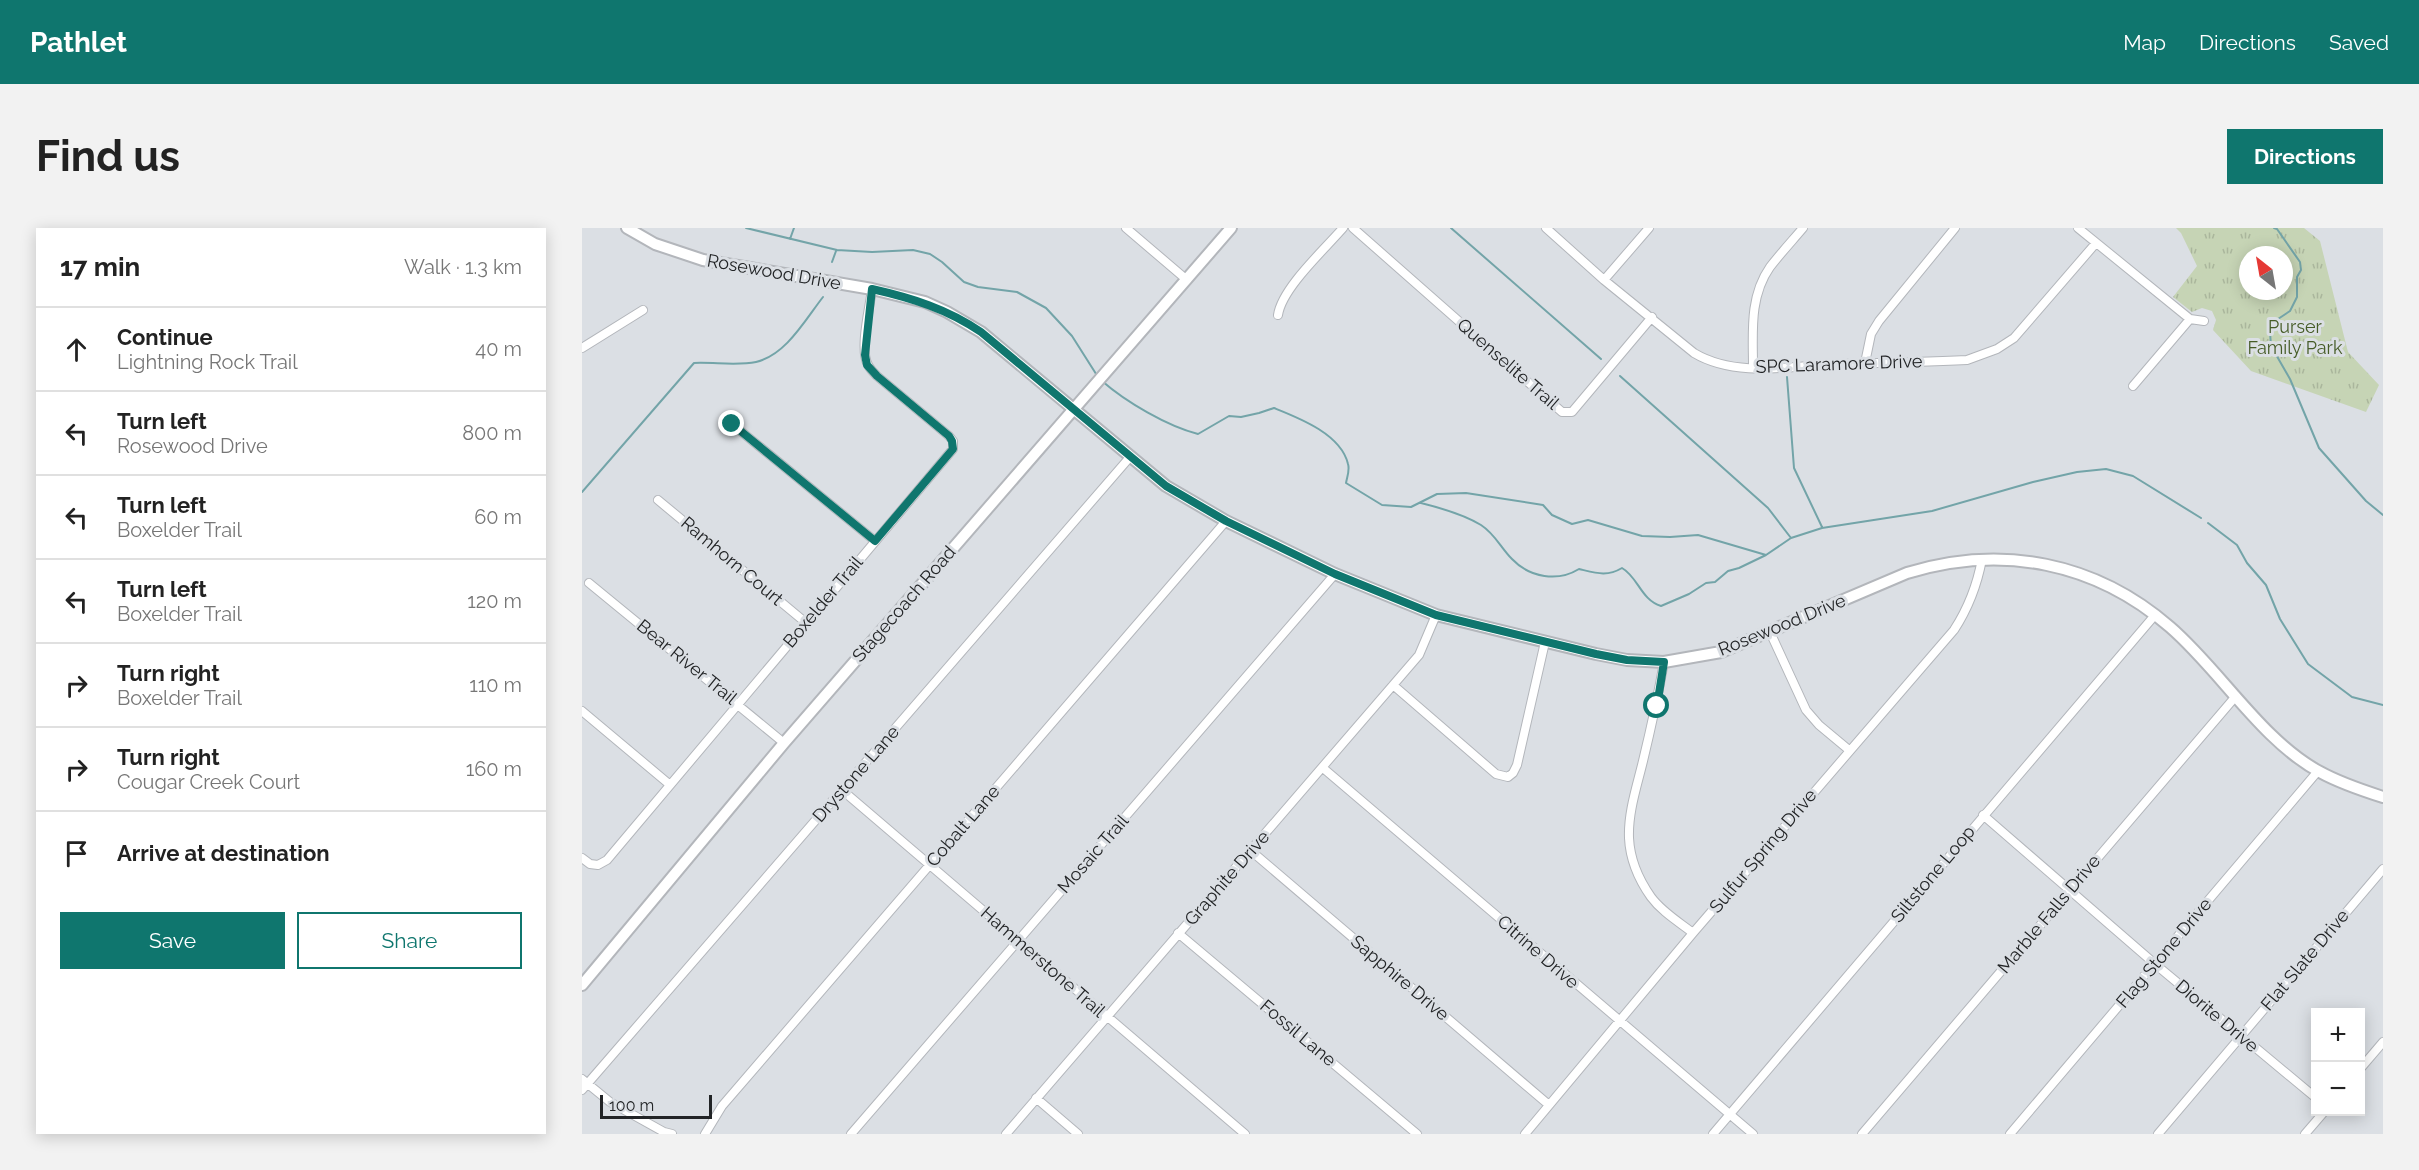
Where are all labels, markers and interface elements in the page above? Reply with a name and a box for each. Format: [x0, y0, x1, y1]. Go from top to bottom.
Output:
text: Pathlet [30, 26, 127, 59]
text: Map [2123, 30, 2166, 55]
text: Directions [2199, 30, 2296, 55]
text: Saved [2329, 30, 2389, 55]
button: Directions [2227, 129, 2383, 184]
text: Find us [36, 132, 180, 181]
north arrow [2239, 246, 2293, 300]
street label: Rosewood Drive [705, 249, 843, 294]
text: 17 min [60, 252, 140, 282]
text: Walk · 1.3 km [404, 255, 522, 279]
street label: Quenselite Trail [1453, 314, 1564, 414]
park label: Purser Family Park [2248, 316, 2343, 358]
text: Continue [117, 324, 213, 350]
icon: ahead [60, 333, 93, 366]
text: 40 m [475, 337, 522, 361]
text: Lightning Rock Trail [117, 350, 298, 374]
street label: SPC Laramore Drive [1755, 350, 1923, 377]
text: Turn left [117, 408, 207, 434]
route end [718, 410, 744, 436]
icon: left [60, 417, 93, 450]
text: 800 m [462, 421, 522, 445]
text: Rosewood Drive [117, 434, 268, 458]
text: Turn left [117, 492, 207, 518]
icon: left [60, 501, 93, 534]
text: 60 m [474, 505, 522, 529]
street label: Ramhorn Court [677, 512, 788, 609]
text: Boxelder Trail [117, 518, 242, 542]
street label: Stagecoach Road [848, 541, 960, 666]
street label: Boxelder Trail [778, 552, 867, 651]
text: Turn left [117, 576, 207, 602]
icon: left [60, 585, 93, 618]
text: 120 m [467, 589, 522, 613]
street label: Rosewood Drive [1715, 589, 1849, 660]
text: Boxelder Trail [117, 602, 242, 626]
street label: Bear River Trail [633, 615, 742, 708]
text: Turn right [117, 660, 220, 686]
icon: right [60, 669, 93, 702]
text: 110 m [469, 673, 522, 697]
text: Boxelder Trail [117, 686, 242, 710]
route start [1643, 692, 1669, 718]
street label: Drystone Lane [808, 721, 904, 826]
text: Turn right [117, 744, 220, 770]
icon: right [60, 753, 93, 786]
text: 160 m [466, 757, 522, 781]
text: Cougar Creek Court [117, 770, 300, 794]
street label: Cobalt Lane [922, 780, 1004, 871]
street label: Sulfur Spring Drive [1705, 784, 1821, 917]
street label: Mosaic Trail [1053, 810, 1132, 897]
street label: Siltstone Loop [1886, 821, 1979, 926]
street label: Graphite Drive [1180, 826, 1274, 929]
icon: arrive [60, 837, 93, 870]
text: Arrive at destination [117, 840, 330, 866]
street label: Marble Falls Drive [1993, 850, 2105, 977]
street label: Flag Stone Drive [2112, 893, 2216, 1012]
street label: Hammerstone Trail [977, 902, 1110, 1021]
street label: Flat Slate Drive [2256, 905, 2353, 1014]
street label: Citrine Drive [1493, 911, 1584, 993]
button: Save [60, 912, 285, 969]
button: Share [297, 912, 522, 969]
street label: Sapphire Drive [1347, 931, 1454, 1025]
street label: Diorite Drive [2172, 975, 2263, 1057]
street label: Fossil Lane [1256, 995, 1341, 1071]
map controls [2311, 1008, 2365, 1116]
button: + [2311, 1008, 2365, 1062]
button: − [2311, 1062, 2365, 1116]
scale bar [600, 1092, 712, 1120]
text: 100 m [609, 1096, 654, 1115]

